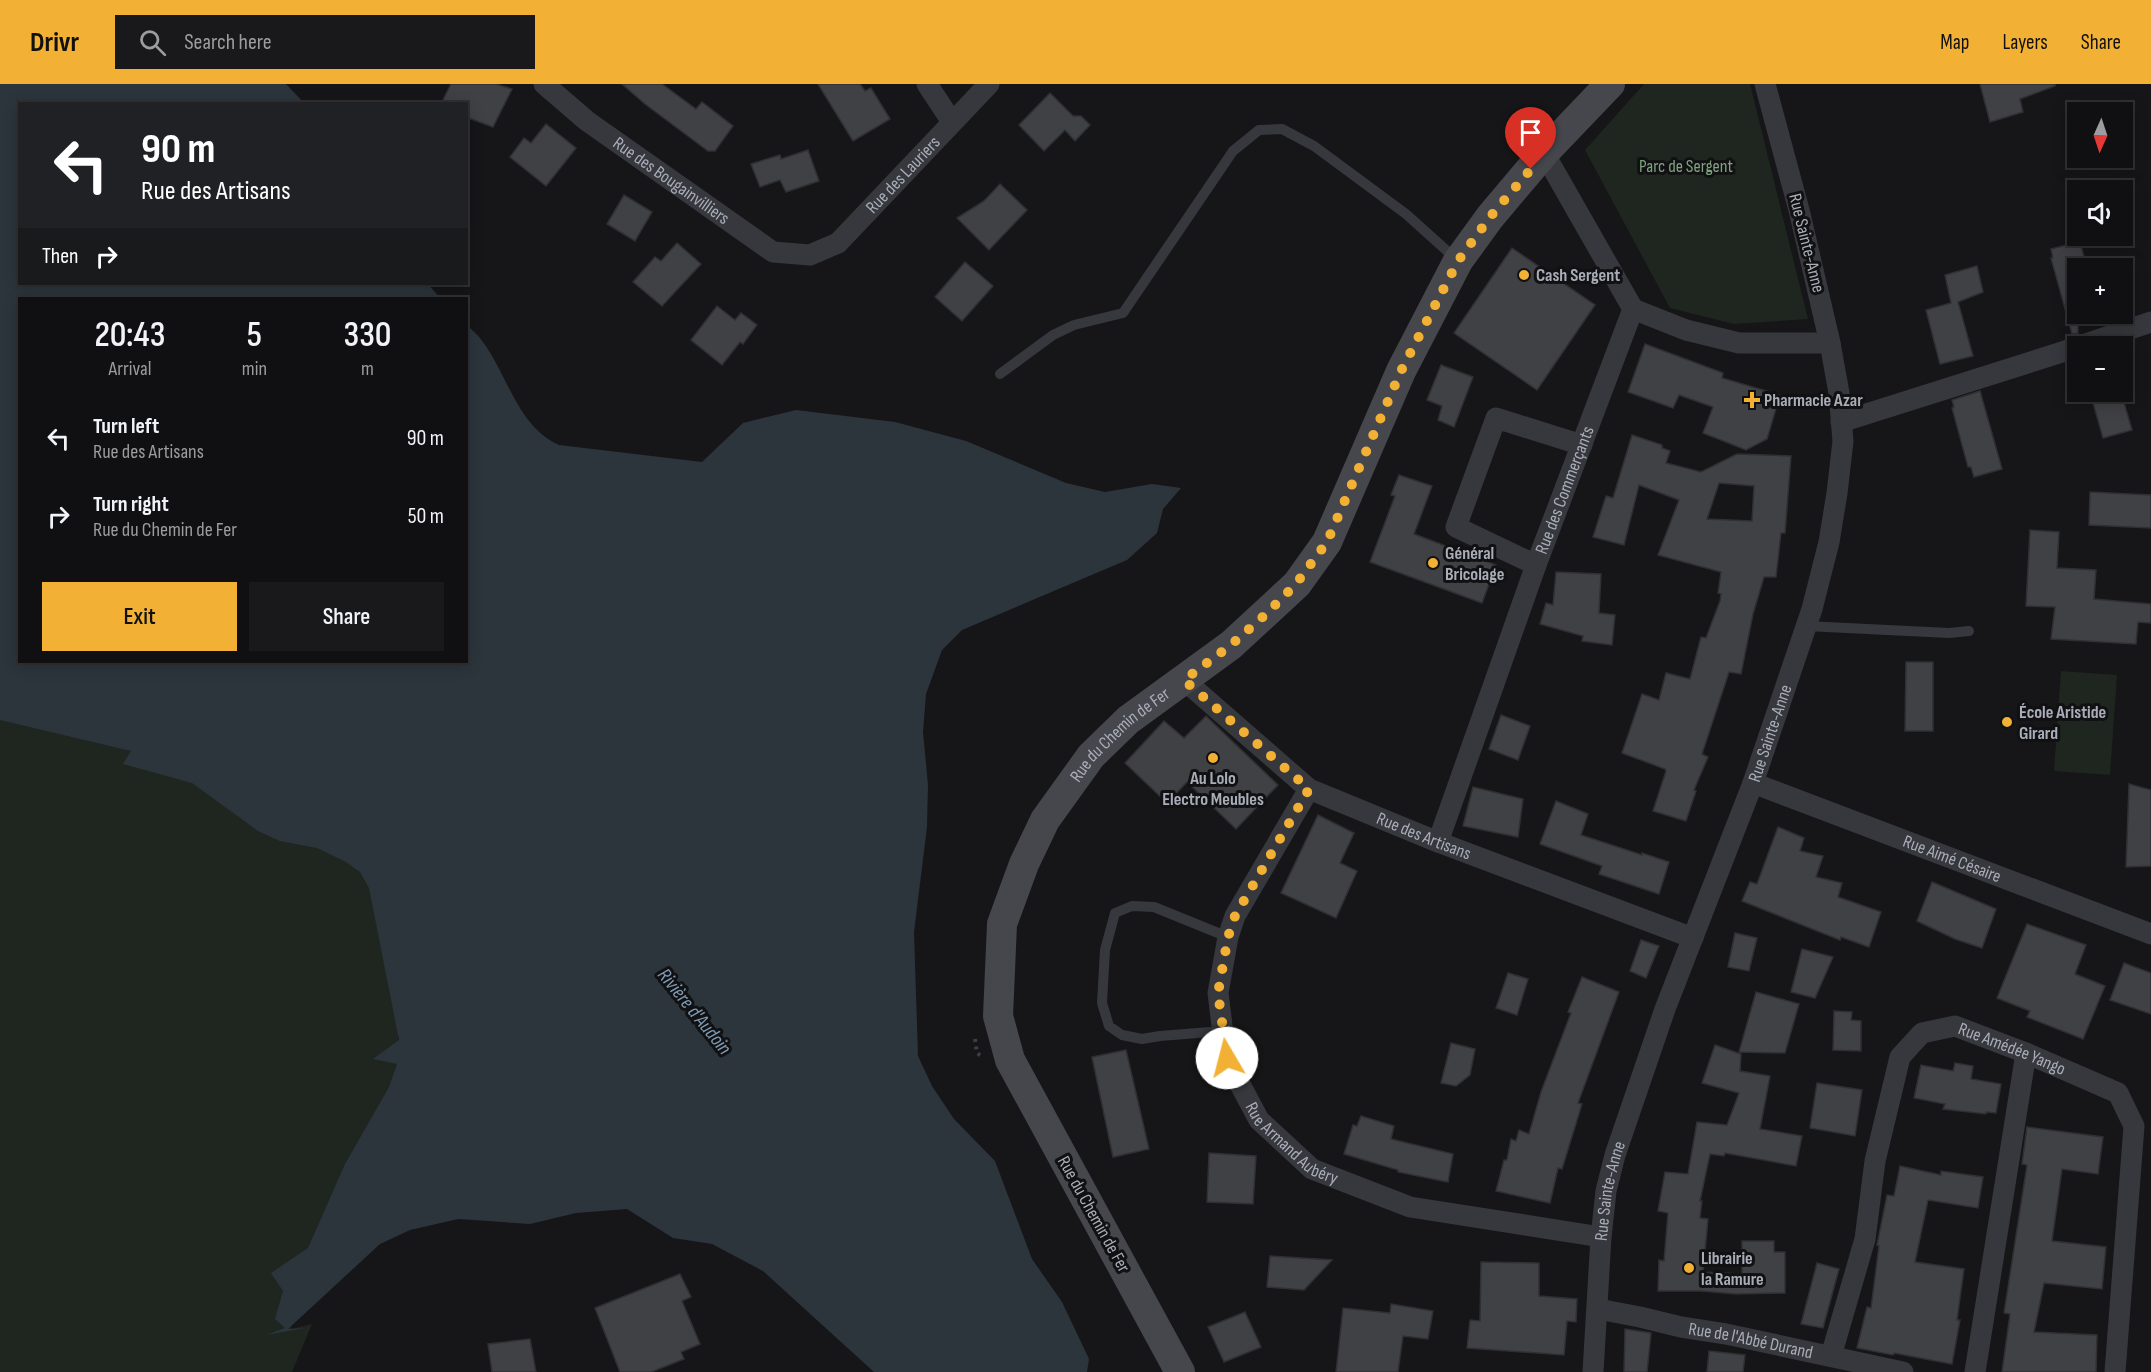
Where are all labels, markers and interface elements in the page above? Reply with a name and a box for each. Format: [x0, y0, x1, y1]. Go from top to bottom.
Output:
search box [115, 15, 535, 69]
text: Drivr [30, 26, 79, 59]
icon: search [136, 26, 169, 59]
text: Search here [184, 29, 272, 56]
text: Map [1940, 30, 1969, 55]
text: Layers [2002, 30, 2048, 55]
text: Share [2081, 30, 2121, 55]
north arrow [2067, 102, 2133, 168]
map controls [2067, 102, 2133, 402]
pin [1505, 107, 1556, 169]
icon: arrive [1514, 116, 1547, 149]
text: 90 m [141, 124, 215, 175]
icon: left [42, 126, 120, 204]
street label: Rue des Lauriers [862, 132, 945, 218]
street label: Rue des Bougainvilliers [609, 133, 733, 229]
park label: Parc de Sergent [1639, 156, 1734, 177]
text: Rue des Artisans [141, 175, 291, 207]
button: sound [2067, 180, 2133, 246]
street label: Rue Sainte-Anne [1784, 191, 1829, 295]
icon: right [90, 240, 123, 273]
text: Then [42, 243, 78, 270]
button: + [2067, 258, 2133, 324]
place label: Cash Sergent [1536, 265, 1620, 286]
marker: Cash Sergent [1517, 268, 1531, 282]
text: 20:43 [94, 314, 165, 357]
text: 5 [247, 314, 262, 357]
text: 330 [343, 314, 392, 357]
button: − [2067, 336, 2133, 402]
text: Arrival [108, 357, 151, 381]
text: min [242, 357, 267, 381]
text: m [361, 357, 374, 381]
place label: Pharmacie Azar [1764, 390, 1863, 411]
marker: Pharmacie Azar [1745, 393, 1759, 407]
text: Turn left [93, 413, 159, 440]
icon: left [42, 422, 75, 455]
street label: Rue des Commerçants [1531, 423, 1599, 557]
text: 90 m [407, 425, 444, 452]
text: Rue des Artisans [93, 440, 204, 464]
text: Turn right [93, 491, 169, 518]
icon: right [42, 500, 75, 533]
text: 50 m [408, 503, 444, 530]
text: Rue du Chemin de Fer [93, 518, 237, 542]
place label: Général Bricolage [1445, 543, 1504, 585]
marker: Général Bricolage [1426, 556, 1440, 570]
button: Exit [42, 582, 237, 651]
button: Share [249, 582, 444, 651]
street label: Rue Sainte-Anne [1744, 682, 1797, 785]
street label: Rue du Chemin de Fer [1066, 683, 1174, 786]
place label: École Aristide Girard [2019, 702, 2106, 744]
marker: École Aristide Girard [2000, 715, 2014, 729]
marker: Au Lolo Electro Meubles [1206, 751, 1220, 765]
place label: Au Lolo Electro Meubles [1162, 768, 1264, 810]
street label: Rue des Artisans [1373, 808, 1474, 864]
street label: Rue Aimé Césaire [1900, 831, 2004, 887]
water label: Rivière d'Audoin [652, 964, 736, 1060]
street label: Rue Amédée Yango [1955, 1018, 2069, 1080]
position arrow [1195, 1026, 1259, 1090]
street label: Rue Armand Aubéry [1240, 1099, 1341, 1189]
street label: Rue Sainte-Anne [1591, 1138, 1630, 1242]
street label: Rue du Chemin de Fer [1053, 1152, 1134, 1276]
place label: Librairie la Ramure [1701, 1248, 1764, 1290]
marker: Librairie la Ramure [1682, 1261, 1696, 1275]
street label: Rue de l'Abbé Durand [1687, 1318, 1815, 1363]

